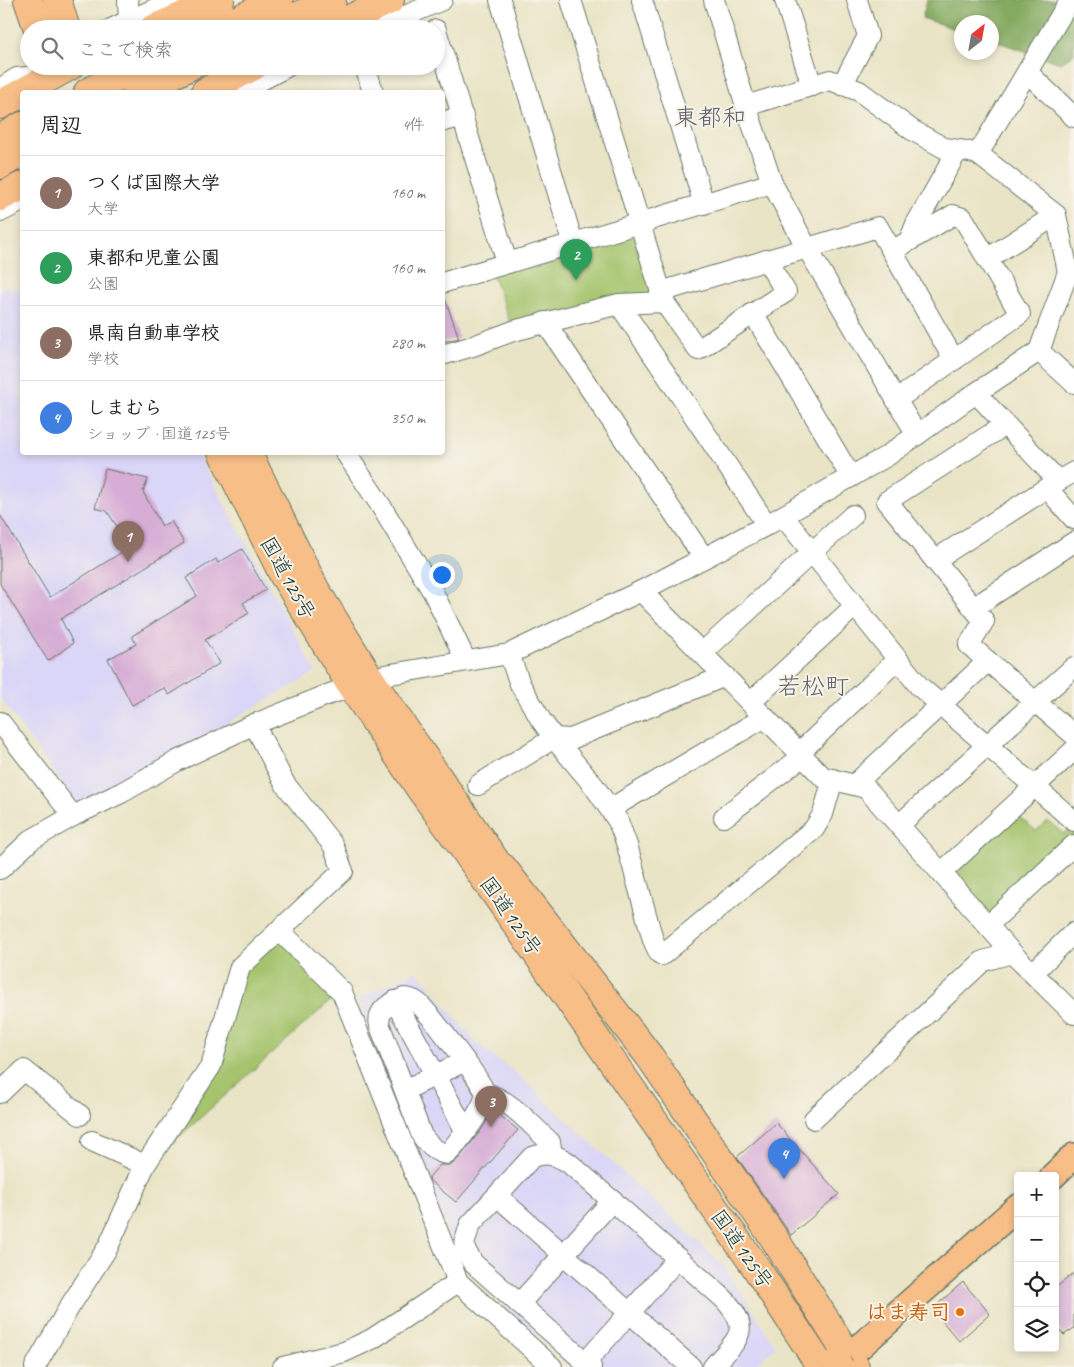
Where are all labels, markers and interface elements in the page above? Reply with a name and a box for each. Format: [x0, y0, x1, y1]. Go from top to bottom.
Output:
north arrow [954, 15, 999, 60]
search box [20, 20, 445, 75]
icon: search [38, 34, 66, 62]
text: ここで検索 [78, 38, 173, 62]
district label: 東都和 [674, 102, 746, 132]
text: 周辺 [40, 112, 82, 138]
text: 4件 [402, 115, 425, 135]
text: つくば国際大学 [87, 171, 220, 195]
text: 1 [52, 183, 60, 203]
text: 160 m [391, 183, 425, 203]
text: 大学 [87, 199, 119, 219]
pin: 2 [560, 239, 592, 280]
text: 東都和児童公園 [87, 246, 220, 270]
text: 2 [52, 258, 60, 278]
text: 160 m [391, 258, 425, 278]
text: 公園 [87, 274, 119, 294]
text: 県南自動車学校 [87, 321, 220, 345]
text: 3 [52, 333, 60, 353]
text: 280 m [391, 333, 425, 353]
text: 学校 [87, 349, 119, 369]
text: しまむら [87, 396, 163, 420]
text: 4 [52, 408, 60, 428]
text: 350 m [391, 408, 425, 428]
text: ショップ · 国道125号 [87, 424, 231, 444]
pin: 1 [112, 521, 144, 562]
street label: 国道125号 [254, 532, 322, 624]
your location [429, 562, 455, 588]
district label: 若松町 [777, 671, 849, 701]
street label: 国道125号 [474, 871, 548, 961]
pin: 3 [475, 1086, 507, 1127]
pin: 4 [768, 1138, 800, 1179]
map controls [1014, 1172, 1059, 1352]
button: + [1014, 1172, 1059, 1217]
street label: 国道125号 [705, 1204, 779, 1294]
button: − [1014, 1217, 1059, 1262]
button: locate [1014, 1262, 1059, 1307]
place label: はま寿司 [866, 1299, 950, 1325]
marker: はま寿司 [954, 1306, 966, 1318]
button: layers [1014, 1307, 1059, 1352]

